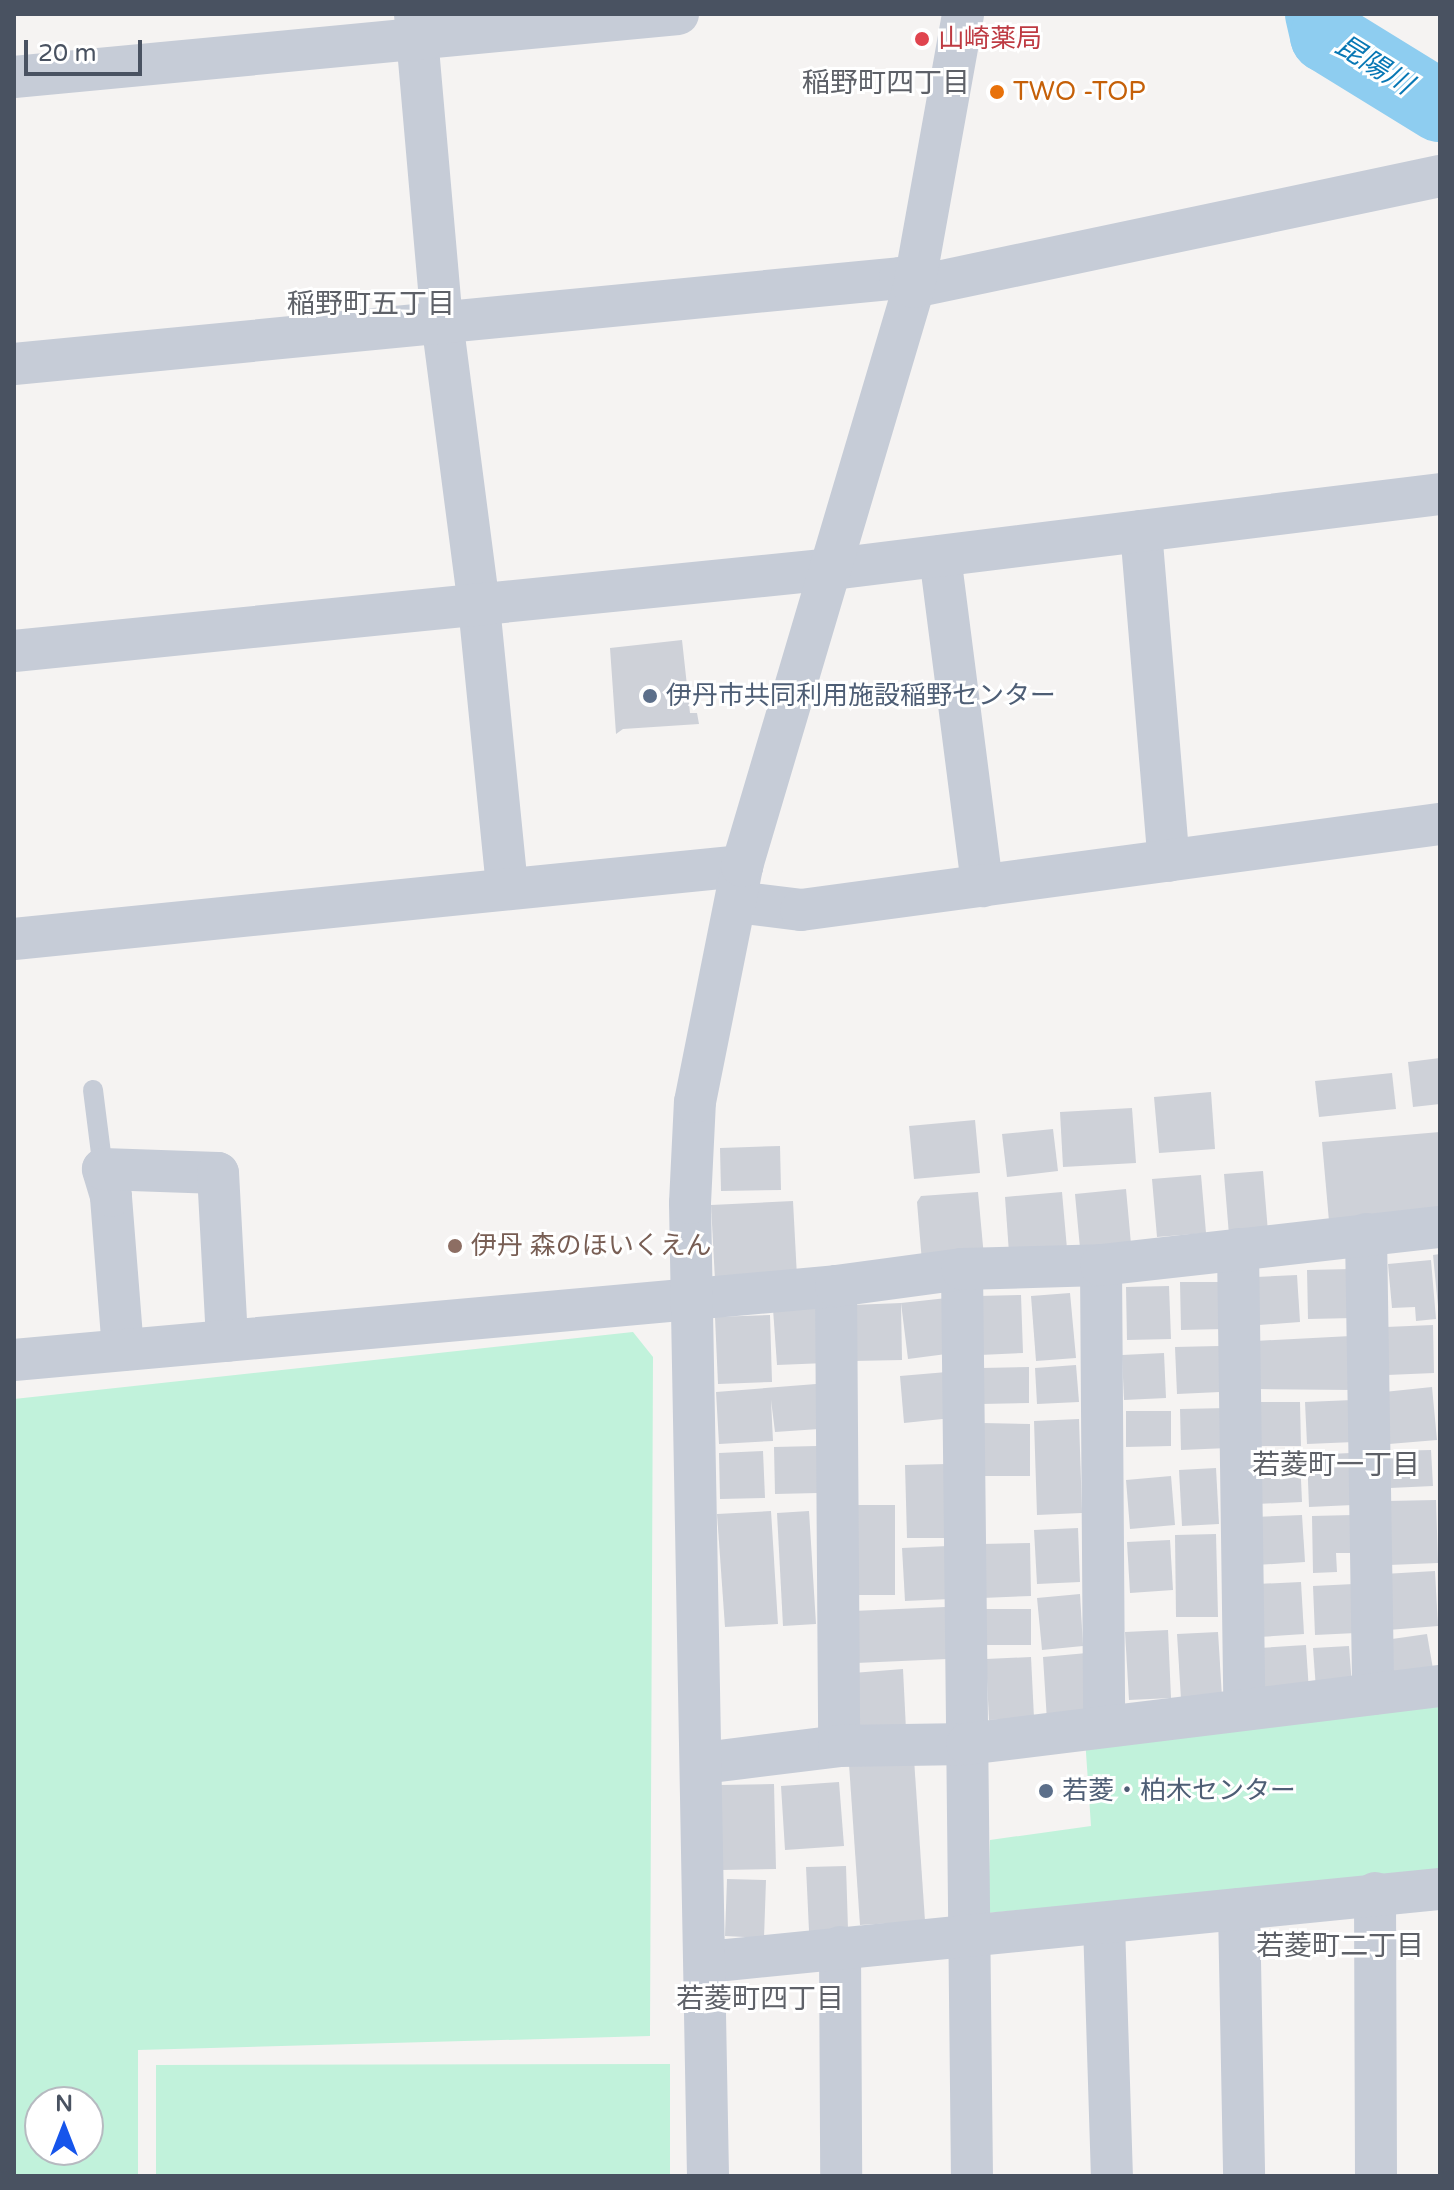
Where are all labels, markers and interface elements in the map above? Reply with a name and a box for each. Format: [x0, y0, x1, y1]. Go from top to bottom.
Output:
place label: 山崎薬局 [938, 23, 1042, 55]
scale bar [28, 24, 146, 74]
water label: 昆陽川 [1329, 28, 1419, 102]
marker: 山崎薬局 [913, 30, 931, 48]
text: 20 m [38, 39, 96, 68]
district label: 稲野町四丁目 [802, 66, 970, 100]
place label: TWO -TOP [1013, 76, 1146, 108]
marker: TWO -TOP [988, 83, 1006, 101]
district label: 稲野町五丁目 [287, 287, 455, 321]
place label: 伊丹市共同利用施設稲野センター [666, 680, 1056, 712]
marker: 伊丹市共同利用施設稲野センター [641, 687, 659, 705]
place label: 伊丹 森のほいくえん [471, 1230, 712, 1262]
marker: 伊丹 森のほいくえん [446, 1237, 464, 1255]
district label: 若菱町一丁目 [1252, 1448, 1420, 1482]
place label: 若菱・柏木センター [1062, 1775, 1296, 1807]
marker: 若菱・柏木センター [1037, 1782, 1055, 1800]
district label: 若菱町二丁目 [1256, 1929, 1424, 1963]
district label: 若菱町四丁目 [676, 1982, 844, 2016]
north arrow [24, 2086, 104, 2166]
text: N [55, 2091, 73, 2117]

